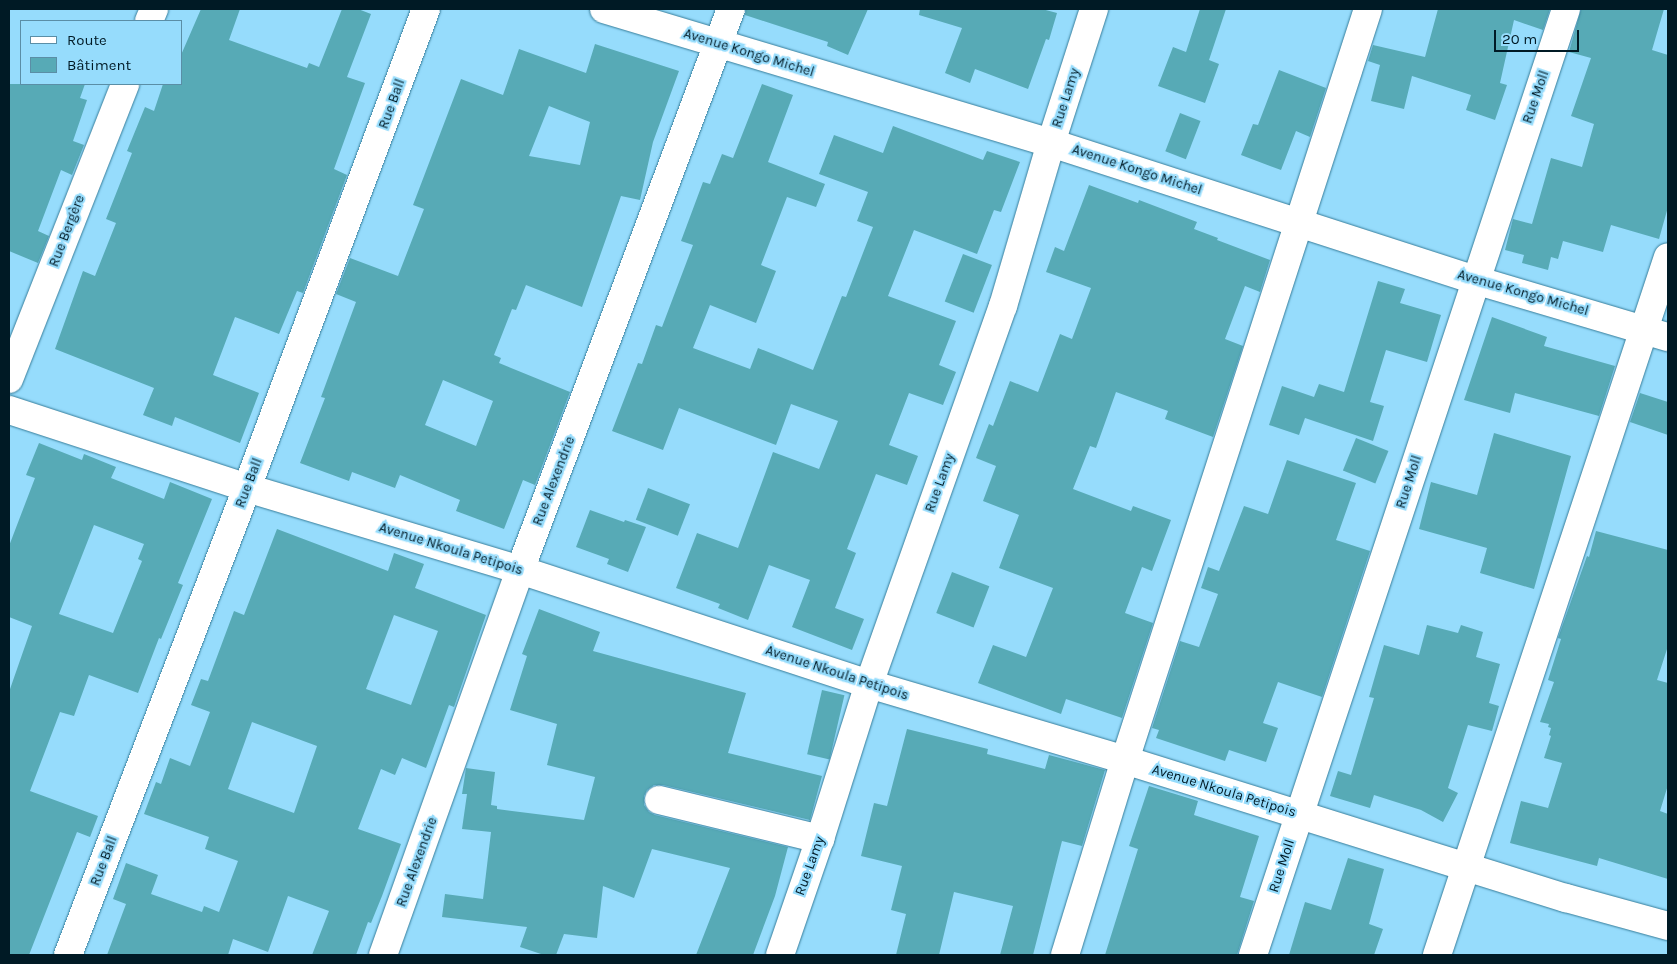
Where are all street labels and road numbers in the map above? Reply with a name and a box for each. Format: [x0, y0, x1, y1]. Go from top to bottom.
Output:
street label: Avenue Kongo Michel [682, 25, 816, 81]
street label: Rue Lamy [1049, 66, 1083, 130]
street label: Rue Moll [1519, 68, 1553, 126]
street label: Rue Ball [375, 77, 409, 131]
street label: Avenue Kongo Michel [1070, 141, 1204, 199]
street label: Rue Bergère [46, 193, 88, 269]
street label: Avenue Kongo Michel [1455, 266, 1591, 320]
street label: Rue Alexendrie [529, 434, 579, 528]
street label: Rue Lamy [922, 451, 958, 515]
street label: Rue Moll [1393, 453, 1425, 511]
street label: Rue Ball [232, 456, 266, 510]
street label: Avenue Nkoula Petipois [377, 519, 525, 579]
street label: Avenue Nkoula Petipois [763, 642, 911, 704]
street label: Avenue Nkoula Petipois [1150, 761, 1298, 821]
street label: Rue Alexendrie [393, 815, 441, 909]
street label: Rue Ball [87, 834, 121, 888]
street label: Rue Lamy [792, 834, 828, 898]
street label: Rue Moll [1266, 837, 1298, 895]

